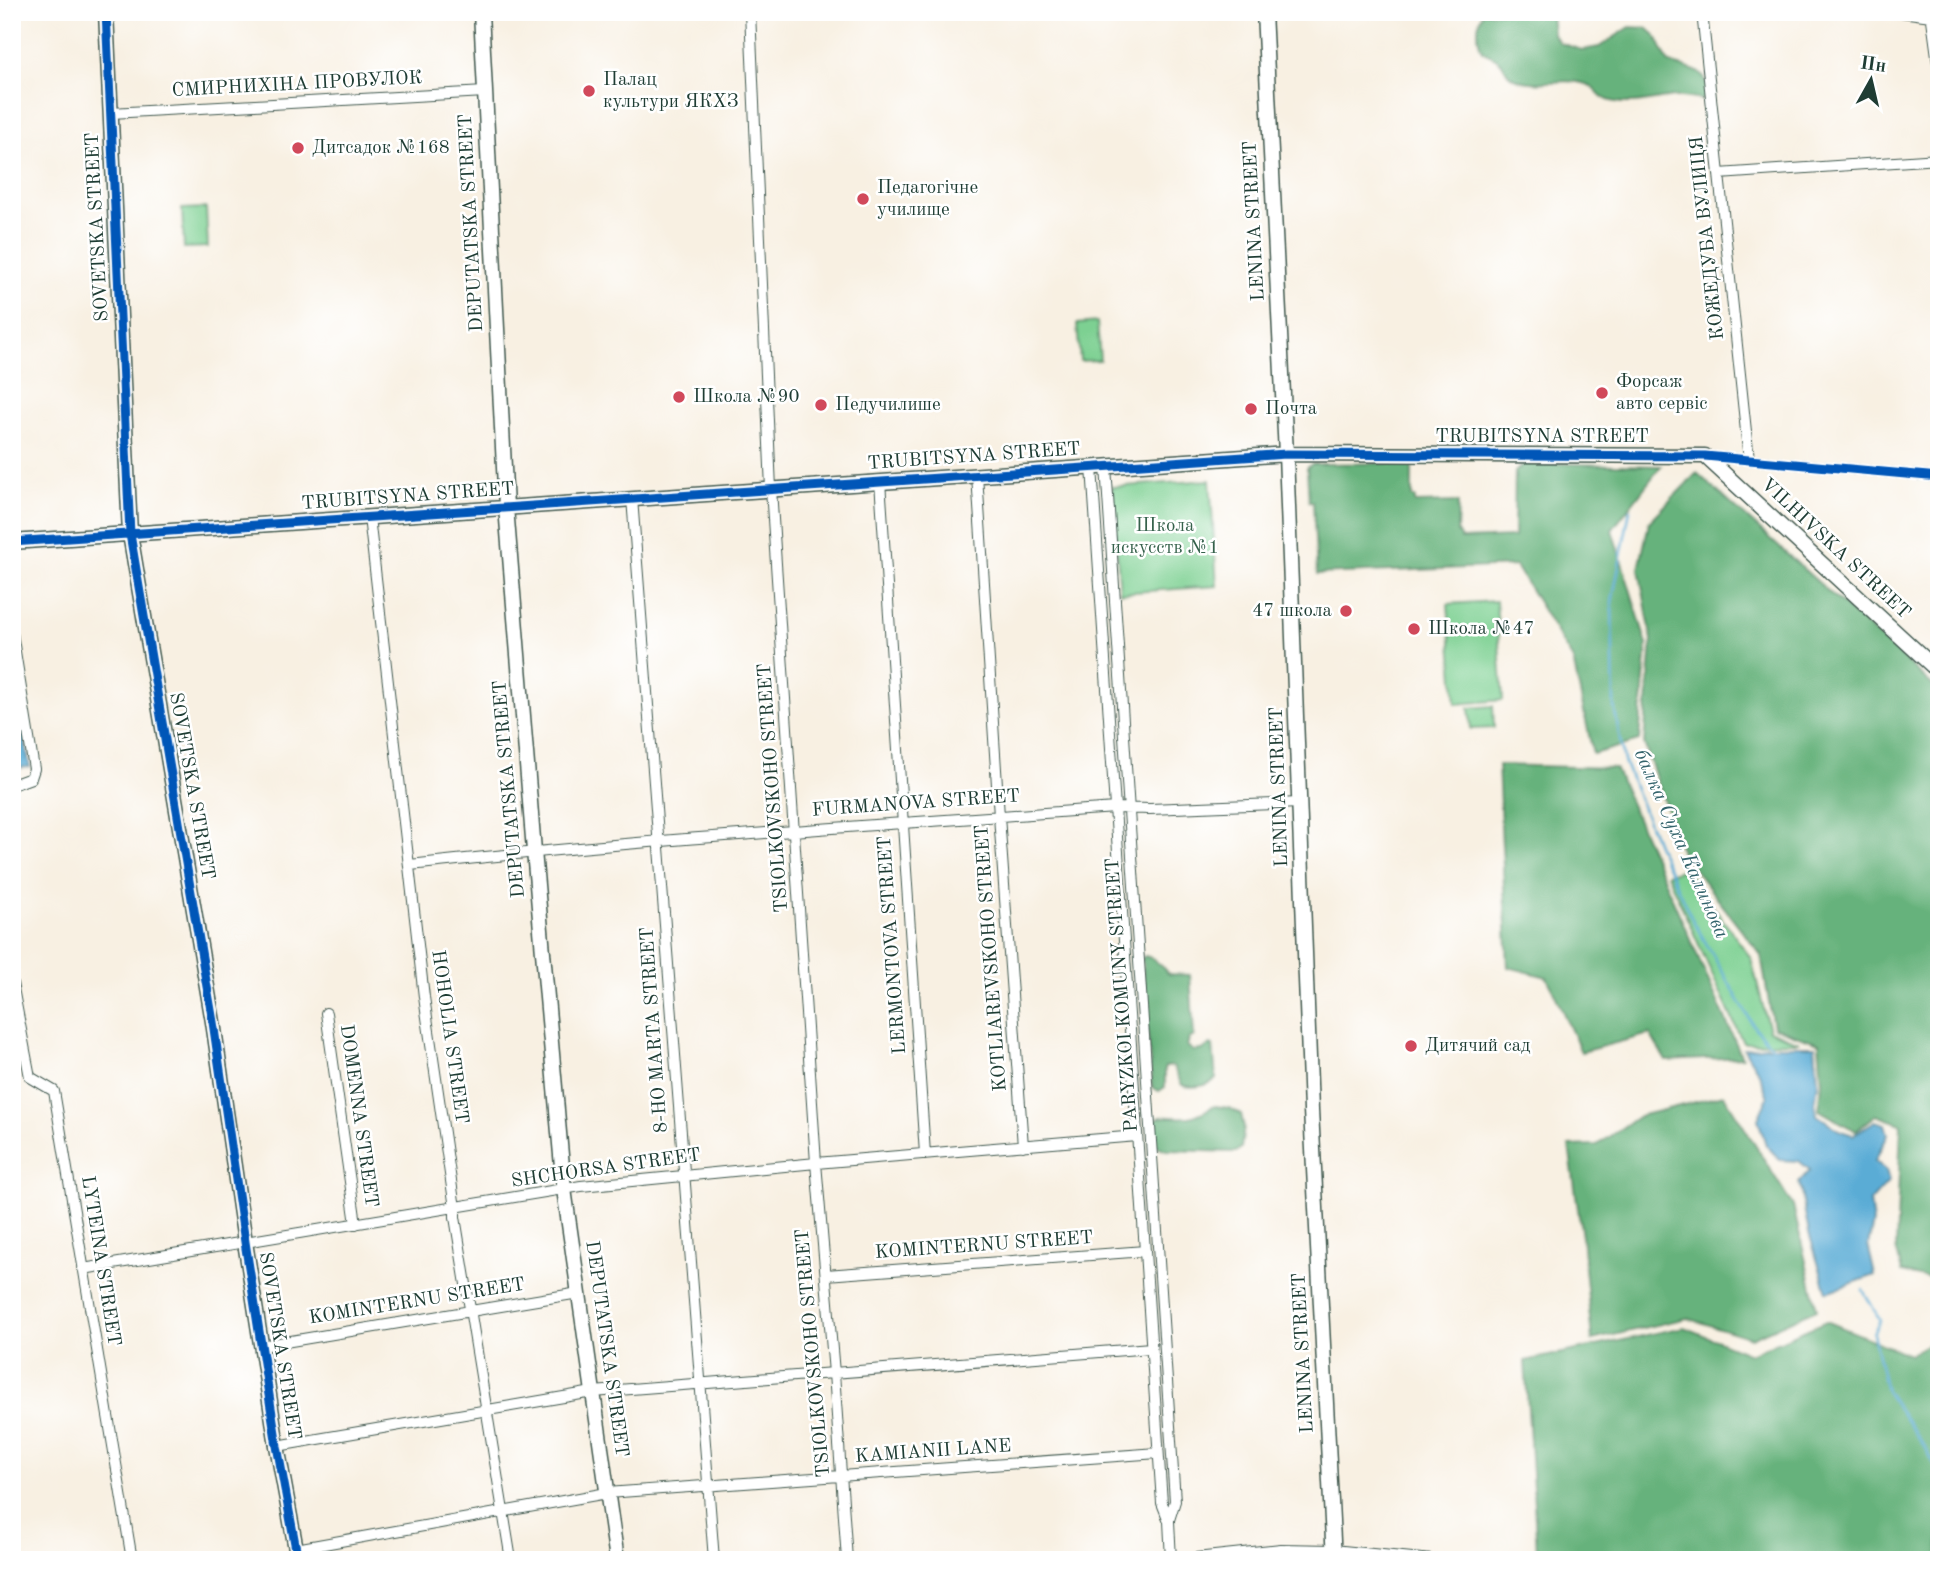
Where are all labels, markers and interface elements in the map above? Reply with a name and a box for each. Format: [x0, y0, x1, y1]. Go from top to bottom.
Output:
north arrow [1836, 46, 1906, 116]
text: Пн [1859, 54, 1887, 77]
street label: СМИРНИХІНА ПРОВУЛОК [171, 69, 423, 101]
place label: Палац культури ЯКХЗ [603, 71, 739, 112]
marker: Палац культури ЯКХЗ [581, 83, 597, 99]
street label: DEPUTATSKA STREET [457, 113, 487, 333]
street label: SOVETSKA STREET [84, 132, 112, 322]
street label: КОЖЕДУБА ВУЛИЦЯ [1688, 135, 1728, 341]
place label: Дитсадок №168 [312, 139, 450, 158]
marker: Дитсадок №168 [290, 140, 306, 156]
street label: LENINA STREET [1241, 140, 1269, 302]
place label: Педагогічне училище [877, 179, 978, 220]
marker: Педагогічне училище [855, 191, 871, 207]
place label: Форсаж авто сервіс [1616, 373, 1708, 414]
marker: Форсаж авто сервіс [1594, 385, 1610, 401]
place label: Школа №90 [693, 388, 800, 407]
marker: Школа №90 [671, 389, 687, 405]
place label: Педучилише [835, 396, 941, 415]
marker: Педучилише [813, 397, 829, 413]
place label: Почта [1265, 400, 1318, 419]
marker: Почта [1243, 401, 1259, 417]
street label: TRUBITSYNA STREET [1435, 428, 1649, 447]
street label: TRUBITSYNA STREET [867, 440, 1081, 474]
street label: VILHIVSKA STREET [1757, 475, 1913, 623]
street label: TRUBITSYNA STREET [301, 480, 515, 514]
park label: Школа искусств №1 [1111, 517, 1219, 558]
place label: 47 школа [1252, 602, 1333, 621]
marker: 47 школа [1338, 603, 1354, 619]
place label: Школа №47 [1428, 620, 1535, 639]
marker: Школа №47 [1406, 621, 1422, 637]
street label: TSIOLKOVSKOHO STREET [756, 663, 792, 913]
street label: DEPUTATSKA STREET [491, 679, 529, 899]
street label: SOVETSKA STREET [165, 691, 217, 881]
street label: LENINA STREET [1268, 706, 1292, 868]
water label: балка Суха Калинова [1630, 746, 1732, 942]
street label: FURMANOVA STREET [811, 787, 1021, 821]
street label: KOTLIAREVSKOHO STREET [973, 824, 1011, 1092]
street label: LERMONTOVA STREET [876, 835, 910, 1055]
street label: PARYZKOI KOMUNY STREET [1104, 857, 1142, 1133]
street label: 8-HO MARTA STREET [638, 926, 672, 1134]
street label: HOHOLIA STREET [427, 949, 471, 1125]
street label: DOMENNA STREET [336, 1023, 380, 1209]
place label: Дитячий сад [1425, 1037, 1531, 1056]
marker: Дитячий сад [1403, 1038, 1419, 1054]
street label: SHCHORSA STREET [510, 1146, 702, 1192]
street label: LYTEINA STREET [77, 1174, 123, 1348]
street label: TSIOLKOVSKOHO STREET [794, 1228, 834, 1478]
street label: KOMINTERNU STREET [874, 1229, 1094, 1263]
street label: DEPUTATSKA STREET [581, 1240, 631, 1458]
street label: SOVETSKA STREET [255, 1251, 303, 1441]
street label: LENINA STREET [1290, 1272, 1318, 1434]
street label: KOMINTERNU STREET [307, 1276, 527, 1328]
street label: KAMIANII LANE [854, 1437, 1012, 1467]

